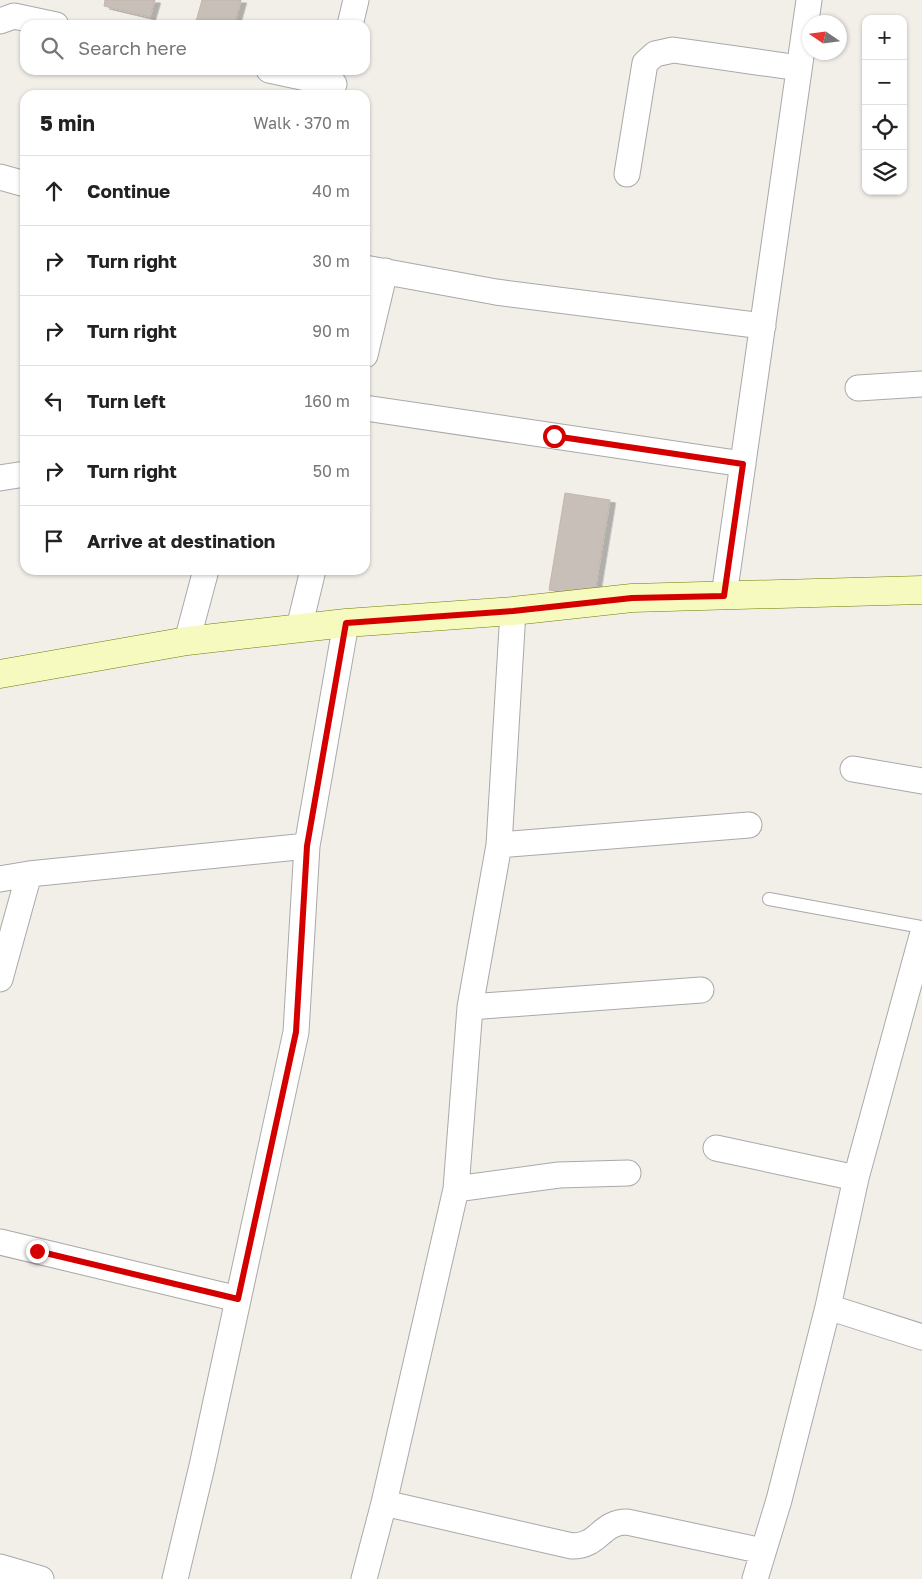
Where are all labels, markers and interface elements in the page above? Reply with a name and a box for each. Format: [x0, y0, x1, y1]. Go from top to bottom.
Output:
north arrow [802, 15, 847, 60]
map controls [862, 15, 907, 195]
button: + [862, 15, 907, 60]
search box [20, 20, 370, 75]
icon: search [38, 34, 66, 62]
text: Search here [78, 36, 187, 59]
button: − [862, 60, 907, 105]
button: locate [862, 105, 907, 150]
text: 5 min [40, 110, 95, 136]
text: Walk · 370 m [253, 113, 350, 133]
button: layers [862, 150, 907, 195]
icon: ahead [40, 177, 68, 205]
text: Continue [87, 179, 170, 202]
text: 40 m [312, 181, 350, 201]
icon: right [40, 247, 68, 275]
text: Turn right [87, 249, 177, 272]
text: 30 m [313, 251, 350, 271]
icon: right [40, 317, 68, 345]
text: Turn right [87, 319, 177, 342]
text: 90 m [312, 321, 350, 341]
icon: left [40, 387, 68, 415]
text: Turn left [87, 389, 166, 412]
text: 160 m [304, 391, 350, 411]
route start [543, 425, 566, 448]
icon: right [40, 457, 68, 485]
text: Turn right [87, 459, 177, 482]
text: 50 m [313, 461, 350, 481]
icon: arrive [40, 527, 68, 555]
text: Arrive at destination [87, 529, 275, 552]
route end [26, 1240, 49, 1263]

